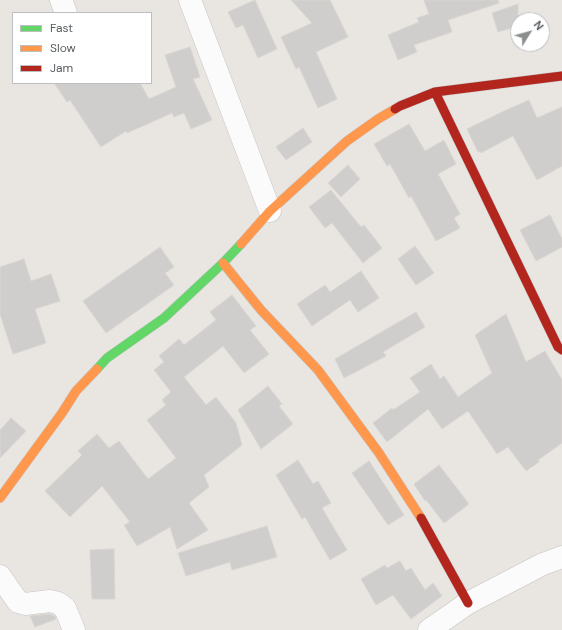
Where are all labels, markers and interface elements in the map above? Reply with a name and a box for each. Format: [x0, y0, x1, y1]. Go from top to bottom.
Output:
legend [12, 12, 152, 84]
north arrow [510, 12, 550, 52]
text: N [531, 18, 547, 33]
text: Fast [50, 20, 73, 36]
text: Slow [50, 40, 76, 56]
text: Jam [50, 60, 73, 76]

